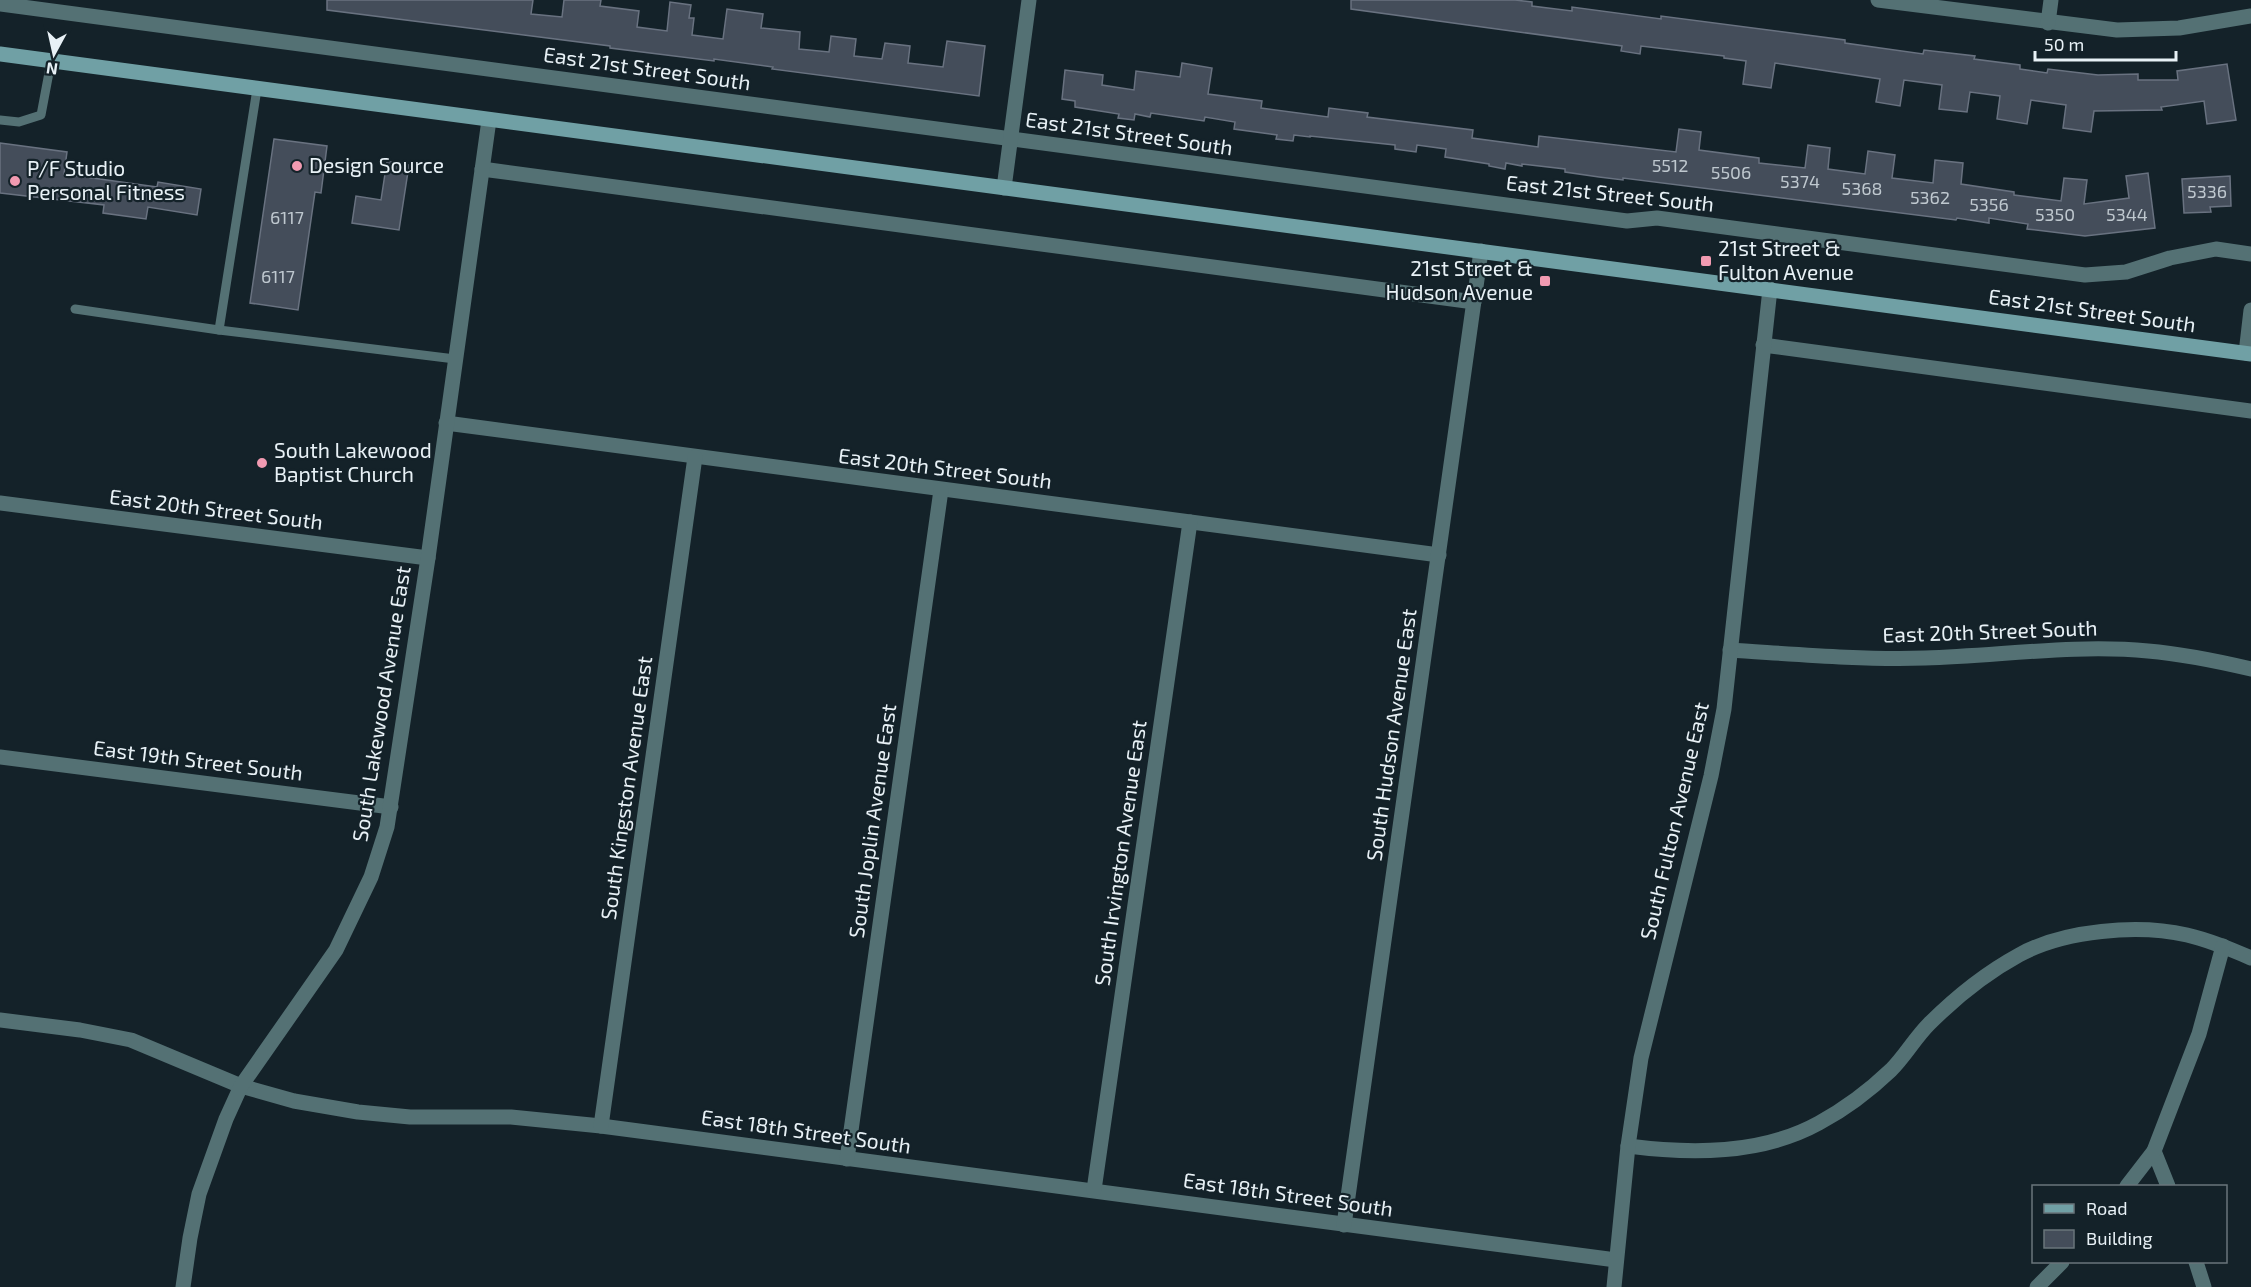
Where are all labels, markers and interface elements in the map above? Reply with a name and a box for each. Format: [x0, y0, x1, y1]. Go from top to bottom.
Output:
north arrow [24, 24, 84, 84]
scale bar [2035, 24, 2176, 62]
text: 50 m [2044, 33, 2084, 55]
street label: East 21st Street South [542, 41, 752, 94]
text: N [45, 59, 59, 80]
street label: East 21st Street South [1024, 106, 1234, 159]
place label: Design Source [309, 152, 444, 177]
house number: 5512 [1652, 154, 1688, 176]
place label: P/F Studio Personal Fitness [27, 155, 185, 204]
marker: Design Source [290, 159, 304, 173]
house number: 5506 [1711, 161, 1751, 183]
street label: East 21st Street South [1505, 169, 1715, 216]
house number: 5374 [1780, 170, 1820, 192]
marker: P/F Studio Personal Fitness [8, 174, 22, 188]
house number: 5368 [1842, 177, 1882, 199]
house number: 5336 [2187, 180, 2227, 202]
house number: 5362 [1910, 186, 1950, 208]
house number: 5356 [1969, 193, 2009, 215]
house number: 5350 [2035, 203, 2075, 225]
house number: 5344 [2106, 203, 2148, 225]
house number: 6117 [270, 206, 304, 228]
place label: 21st Street & Fulton Avenue [1718, 235, 1854, 284]
marker: 21st Street & Fulton Avenue [1699, 254, 1713, 268]
place label: 21st Street & Hudson Avenue [1386, 255, 1533, 304]
house number: 6117 [261, 265, 295, 287]
marker: 21st Street & Hudson Avenue [1538, 274, 1552, 288]
street label: East 21st Street South [1987, 283, 2197, 336]
place label: South Lakewood Baptist Church [274, 437, 432, 486]
street label: East 20th Street South [837, 442, 1053, 493]
marker: South Lakewood Baptist Church [255, 456, 269, 470]
street label: East 20th Street South [108, 483, 324, 534]
street label: South Lakewood Avenue East [346, 564, 415, 843]
street label: South Hudson Avenue East [1360, 607, 1421, 863]
street label: East 20th Street South [1882, 614, 2098, 647]
street label: South Kingston Avenue East [595, 654, 656, 921]
street label: South Fulton Avenue East [1634, 699, 1713, 942]
street label: South Joplin Avenue East [843, 702, 900, 939]
street label: South Irvington Avenue East [1088, 718, 1151, 987]
street label: East 19th Street South [92, 734, 304, 785]
street label: East 18th Street South [700, 1103, 913, 1158]
street label: East 18th Street South [1182, 1166, 1395, 1221]
legend [2032, 1185, 2227, 1263]
text: Road [2086, 1197, 2127, 1219]
text: Building [2086, 1227, 2153, 1249]

